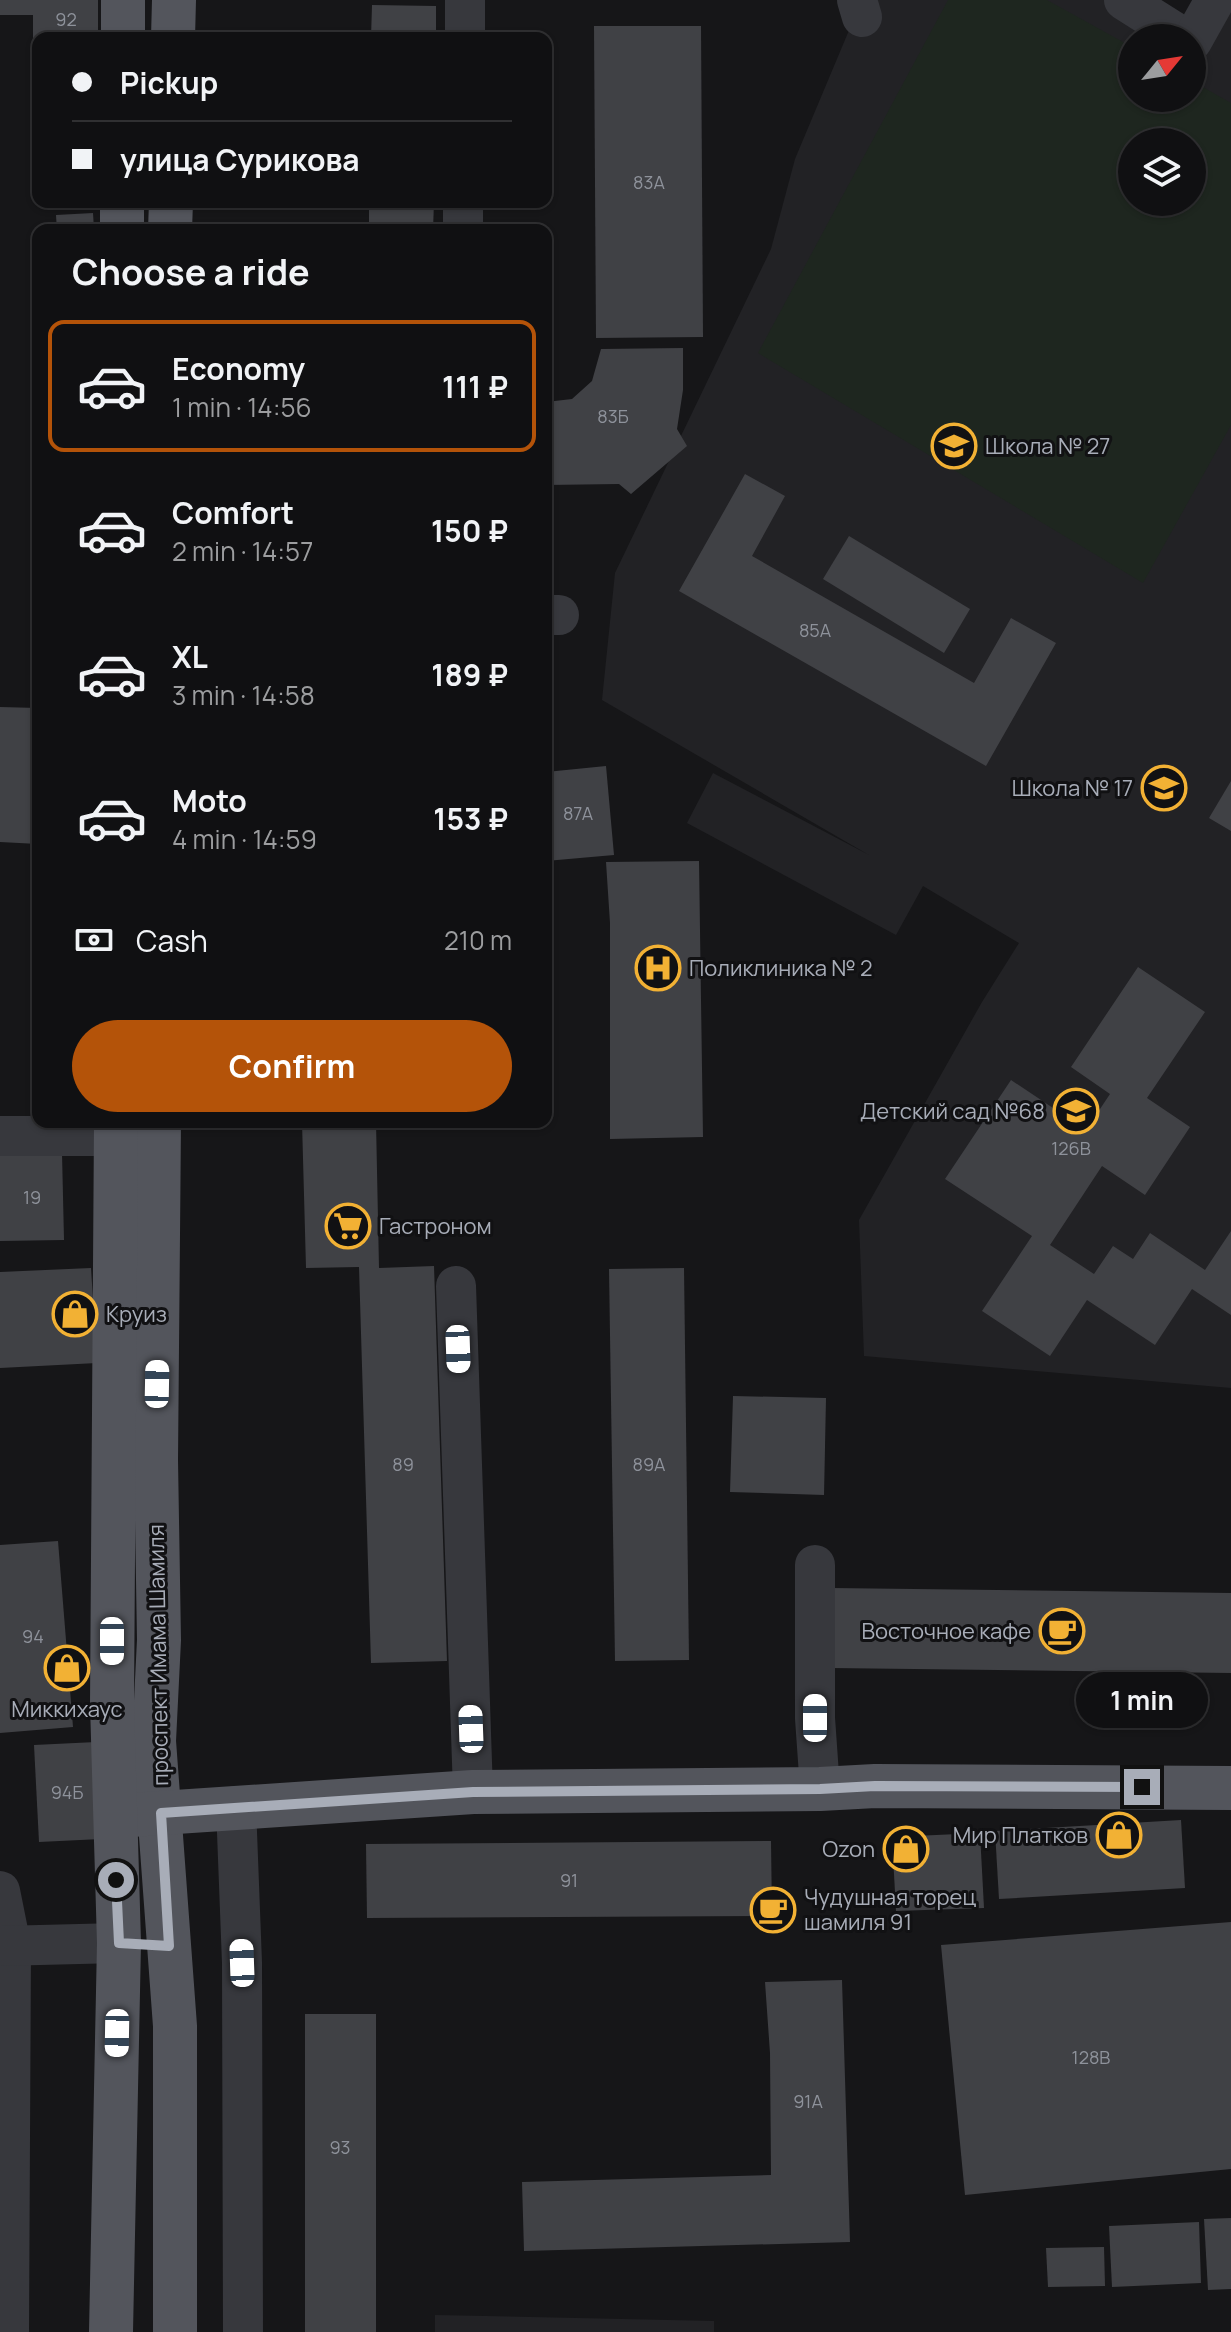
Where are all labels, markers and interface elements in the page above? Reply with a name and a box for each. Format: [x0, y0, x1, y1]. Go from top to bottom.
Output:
house number: 92 [55, 7, 77, 31]
north arrow [1118, 24, 1206, 112]
map controls [1118, 24, 1206, 216]
text: Pickup [120, 62, 218, 103]
button: layers [1118, 128, 1206, 216]
text: улица Сурикова [120, 139, 360, 180]
house number: 83А [633, 170, 665, 194]
text: Choose a ride [72, 247, 310, 296]
text: Economy [172, 348, 305, 389]
icon: car [76, 350, 148, 422]
text: 111 ₽ [442, 366, 508, 407]
text: 1 min · 14:56 [172, 389, 312, 425]
house number: 83Б [597, 404, 629, 428]
school or university icon: Школа № 27 [930, 422, 978, 470]
place label: Школа № 27 [985, 431, 1110, 461]
text: Comfort [172, 492, 294, 533]
icon: car [76, 494, 148, 566]
text: 150 ₽ [431, 510, 508, 551]
text: 2 min · 14:57 [172, 533, 313, 569]
house number: 85А [799, 618, 832, 642]
text: XL [172, 636, 208, 677]
icon: car [76, 638, 148, 710]
text: 189 ₽ [431, 654, 508, 695]
text: 3 min · 14:58 [172, 677, 315, 713]
school or university icon: Школа № 17 [1140, 764, 1188, 812]
place label: Школа № 17 [1012, 773, 1133, 803]
text: Moto [172, 780, 247, 821]
icon: car [76, 782, 148, 854]
text: 153 ₽ [433, 798, 508, 839]
house number: 87А [563, 801, 594, 825]
text: 4 min · 14:59 [172, 821, 317, 857]
icon: cash [72, 918, 116, 962]
text: Cash [136, 920, 208, 961]
text: 210 m [444, 922, 512, 958]
hospital icon: Поликлиника № 2 [634, 944, 682, 992]
place label: Поликлиника № 2 [689, 953, 873, 983]
button: Confirm [72, 1020, 512, 1112]
school or university icon: Детский сад №68 [1052, 1087, 1100, 1135]
place label: Детский сад №68 [860, 1096, 1045, 1126]
house number: 126В [1051, 1136, 1091, 1160]
house number: 19 [23, 1185, 41, 1209]
supermarket icon: Гастроном [324, 1202, 372, 1250]
place label: Гастроном [379, 1211, 492, 1241]
shop icon: Круиз [51, 1290, 99, 1338]
place label: Круиз [106, 1299, 167, 1329]
car [445, 1325, 471, 1373]
car [145, 1360, 169, 1408]
house number: 89 [392, 1452, 414, 1476]
house number: 89А [632, 1452, 666, 1476]
street label: проспект Имама Шамиля [141, 1524, 175, 1786]
cafe icon: Восточное кафе [1038, 1607, 1086, 1655]
place label: Восточное кафе [862, 1616, 1031, 1646]
car [100, 1617, 124, 1665]
house number: 94 [22, 1624, 44, 1648]
shop icon: Миккихаус [43, 1644, 91, 1692]
callout: 1 min [1076, 1671, 1208, 1727]
text: 1 min [1110, 1682, 1174, 1718]
place label: Миккихаус [11, 1694, 123, 1724]
car [803, 1694, 827, 1742]
car [458, 1705, 484, 1753]
route end [1124, 1769, 1160, 1805]
house number: 94Б [51, 1780, 83, 1804]
shop icon: Мир Платков [1095, 1811, 1143, 1859]
place label: Мир Платков [953, 1820, 1088, 1850]
shop icon: Ozon [882, 1825, 930, 1873]
place label: Ozon [822, 1834, 875, 1864]
route start [98, 1862, 134, 1898]
house number: 91 [560, 1868, 578, 1892]
place label: Чудушная торец шамиля 91 [804, 1882, 976, 1937]
cafe icon: Чудушная торец шамиля 91 [749, 1886, 797, 1934]
car [229, 1939, 255, 1987]
car [105, 2009, 129, 2057]
house number: 128В [1072, 2045, 1110, 2069]
house number: 91А [793, 2089, 823, 2113]
house number: 93 [329, 2135, 351, 2159]

